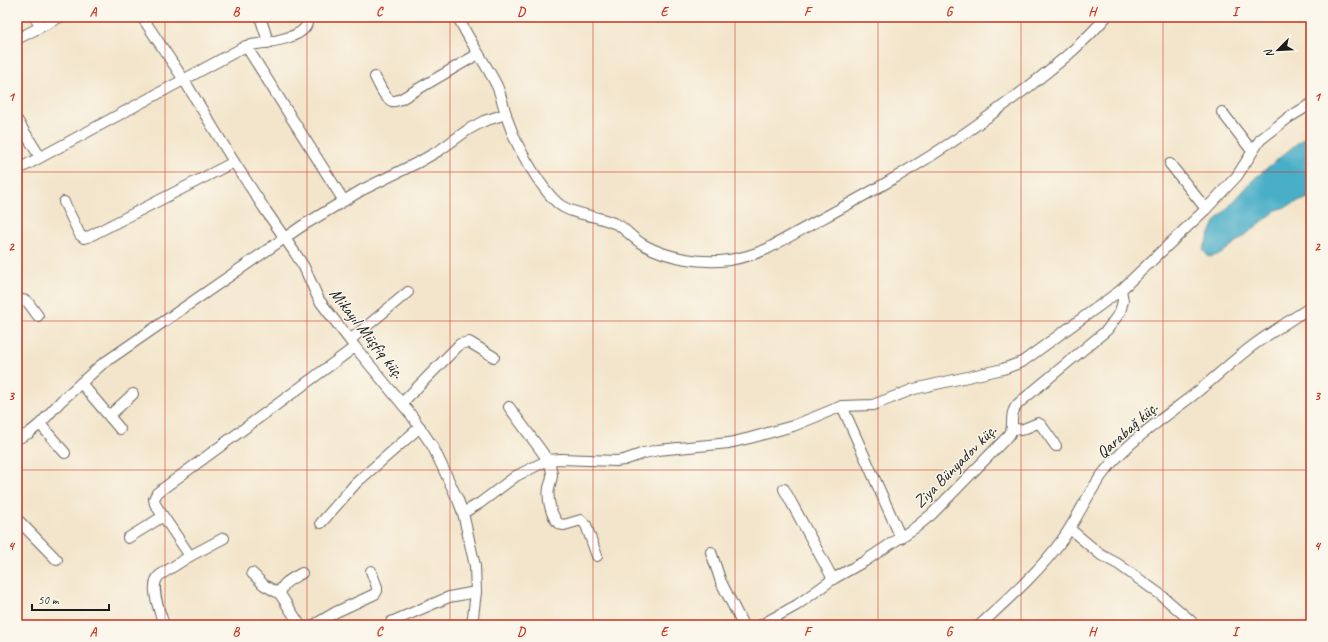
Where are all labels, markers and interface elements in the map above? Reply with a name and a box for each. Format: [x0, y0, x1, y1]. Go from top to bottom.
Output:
text: A [90, 4, 98, 20]
text: B [233, 4, 241, 20]
text: C [376, 4, 384, 20]
text: D [517, 4, 526, 20]
text: E [661, 4, 670, 20]
text: F [804, 4, 813, 20]
text: G [946, 4, 954, 20]
text: H [1088, 4, 1098, 20]
text: I [1232, 4, 1241, 20]
north arrow [1258, 30, 1298, 70]
text: N [1260, 46, 1277, 60]
text: 1 [8, 89, 16, 105]
text: 1 [1314, 89, 1322, 105]
text: 2 [8, 239, 15, 255]
text: 2 [1314, 239, 1321, 255]
street label: Mikayıl Müşfiq küç. [325, 284, 409, 383]
text: 3 [8, 388, 15, 404]
text: 3 [1314, 388, 1321, 404]
street label: Qarabağ küç. [1092, 397, 1162, 463]
street label: Ziya Bünyadov küç. [909, 420, 1001, 512]
text: 4 [8, 538, 16, 554]
text: 4 [1314, 538, 1322, 554]
scale bar [32, 586, 109, 612]
text: 50 m [38, 592, 60, 608]
text: A [90, 624, 98, 640]
text: B [233, 624, 241, 640]
text: C [376, 624, 384, 640]
text: D [517, 624, 526, 640]
text: E [661, 624, 670, 640]
text: F [804, 624, 813, 640]
text: G [946, 624, 954, 640]
text: H [1088, 624, 1098, 640]
text: I [1232, 624, 1241, 640]

